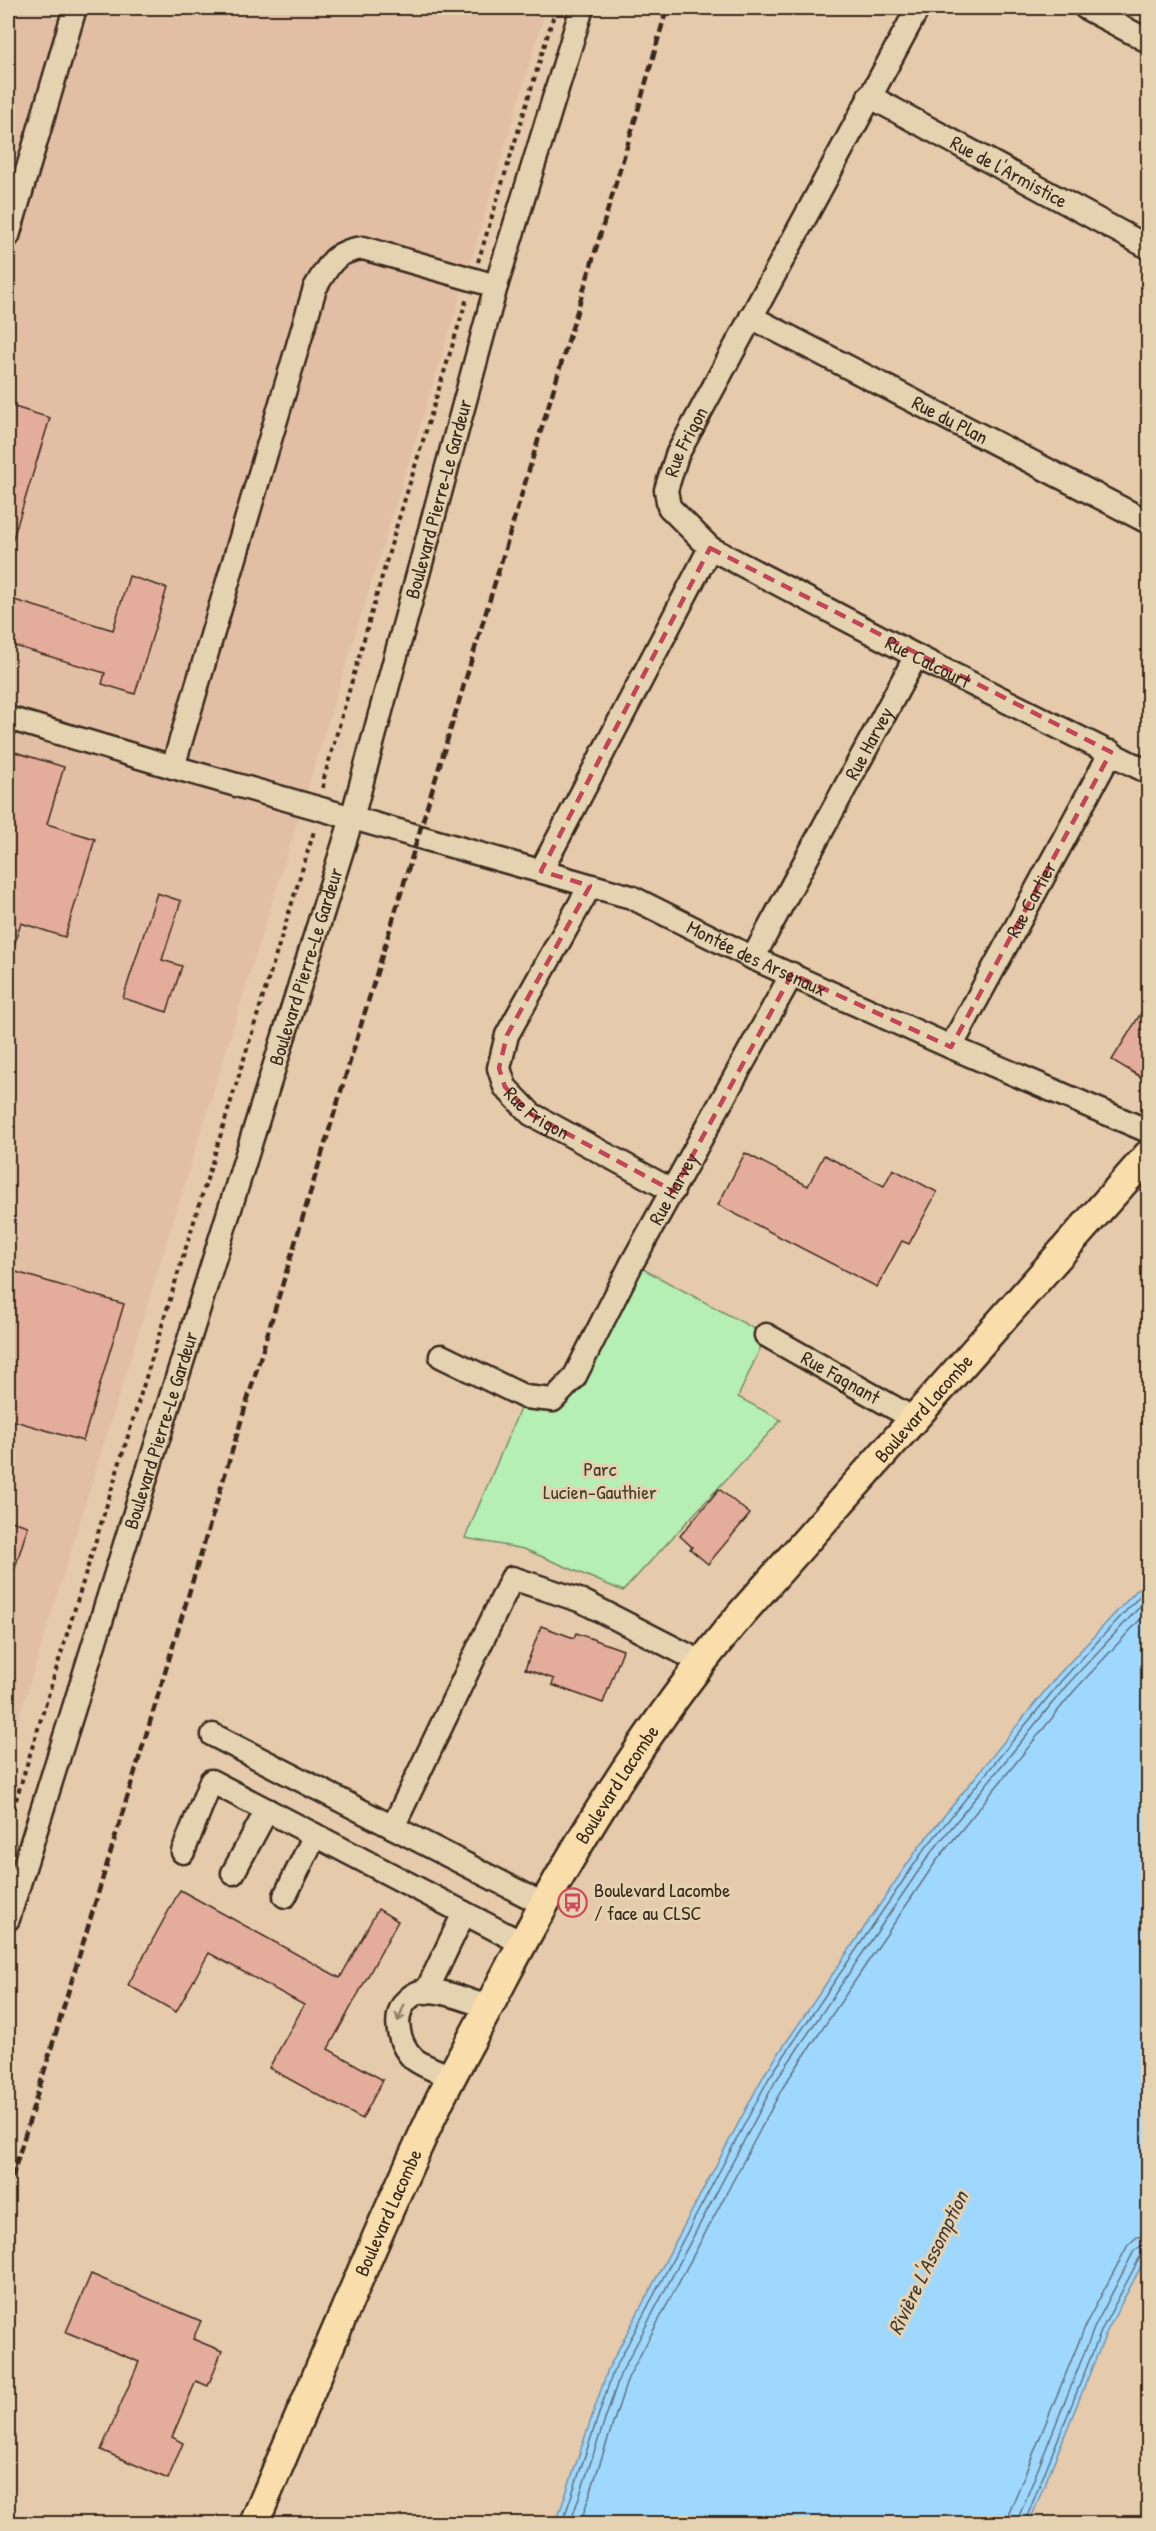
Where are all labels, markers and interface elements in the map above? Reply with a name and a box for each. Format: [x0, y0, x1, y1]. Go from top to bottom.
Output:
street label: Rue de l'Armistice [946, 129, 1072, 214]
street label: Rue du Plan [908, 389, 993, 450]
street label: Boulevard Pierre-Le Gardeur [398, 396, 478, 602]
street label: Rue Frigon [657, 402, 714, 480]
street label: Rue Calcourt [881, 628, 976, 695]
street label: Rue Harvey [838, 702, 899, 784]
street label: Rue Cartier [999, 856, 1063, 942]
street label: Boulevard Pierre-Le Gardeur [262, 864, 349, 1068]
street label: Montée des Arsenaux [682, 913, 831, 1002]
street label: Rue Frigon [498, 1080, 574, 1145]
street label: Rue Harvey [642, 1147, 704, 1229]
street label: Boulevard Pierre-Le Gardeur [117, 1328, 204, 1532]
street label: Rue Fagnant [797, 1344, 886, 1411]
street label: Boulevard Lacombe [868, 1348, 978, 1468]
park label: Parc Lucien-Gauthier [543, 1455, 657, 1505]
street label: Boulevard Lacombe [568, 1719, 665, 1849]
place label: Boulevard Lacombe / face au CLSC [594, 1876, 730, 1926]
bus stop icon: Boulevard Lacombe / face au CLSC [557, 1886, 589, 1918]
one-way arrow [395, 2003, 406, 2021]
street label: Boulevard Lacombe [347, 2144, 428, 2280]
water label: Rivière L'Assomption [880, 2185, 975, 2339]

